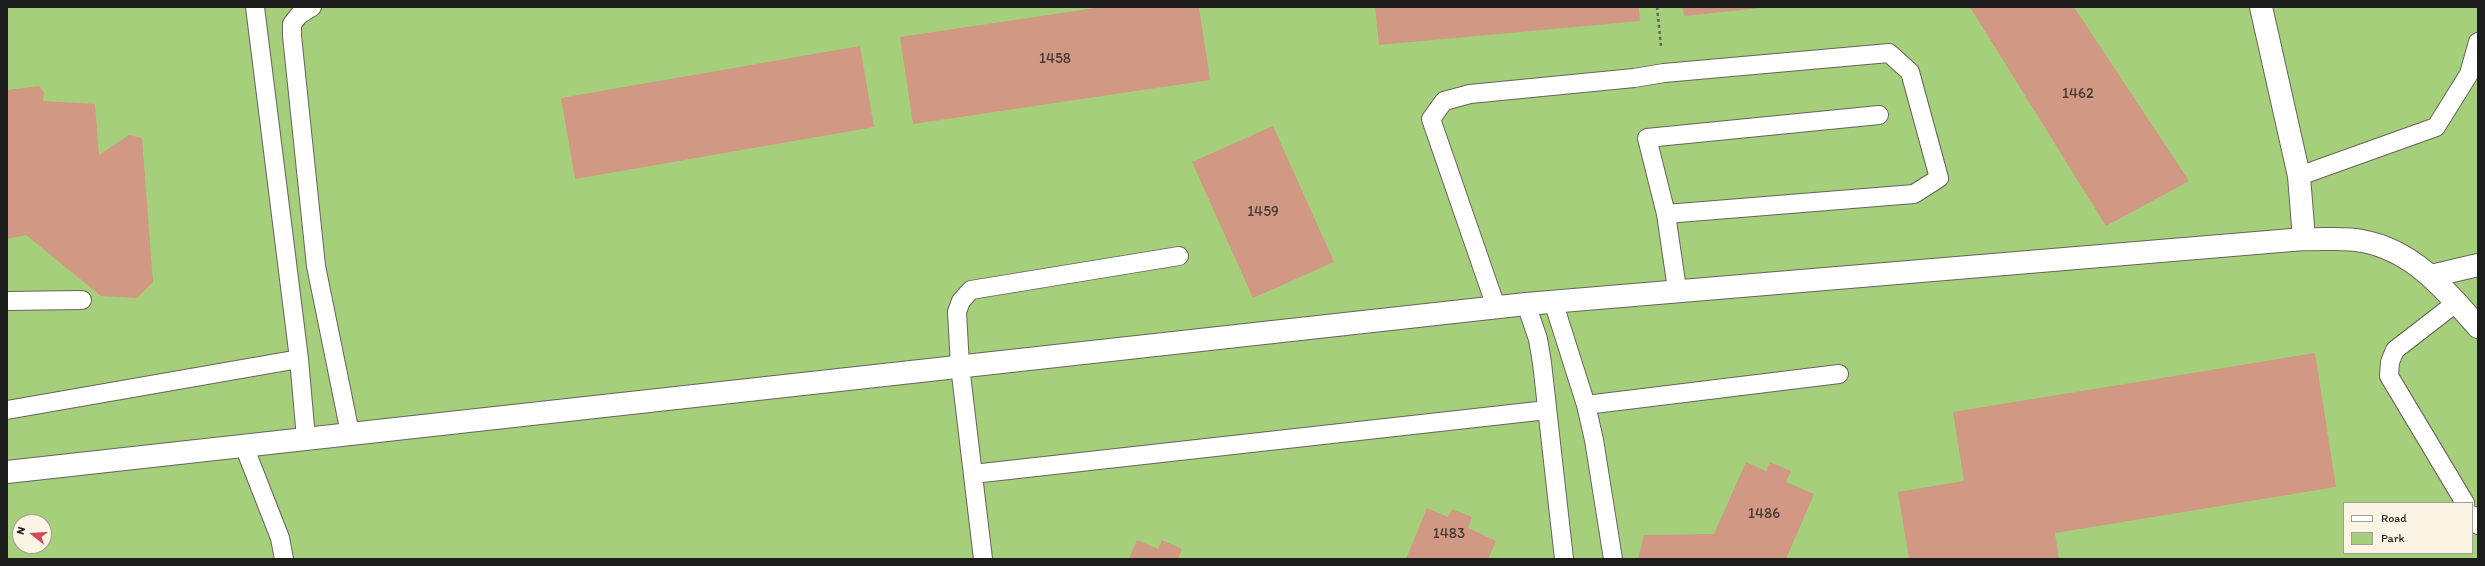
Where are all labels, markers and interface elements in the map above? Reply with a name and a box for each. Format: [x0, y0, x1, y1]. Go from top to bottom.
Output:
house number: 1458 [1039, 50, 1071, 68]
house number: 1462 [2062, 85, 2094, 103]
house number: 1459 [1247, 203, 1279, 221]
legend [2343, 502, 2473, 554]
house number: 1486 [1748, 505, 1780, 523]
text: Road [2381, 511, 2407, 525]
north arrow [12, 514, 52, 554]
text: N [14, 525, 28, 536]
house number: 1483 [1433, 525, 1465, 543]
text: Park [2381, 531, 2405, 545]

